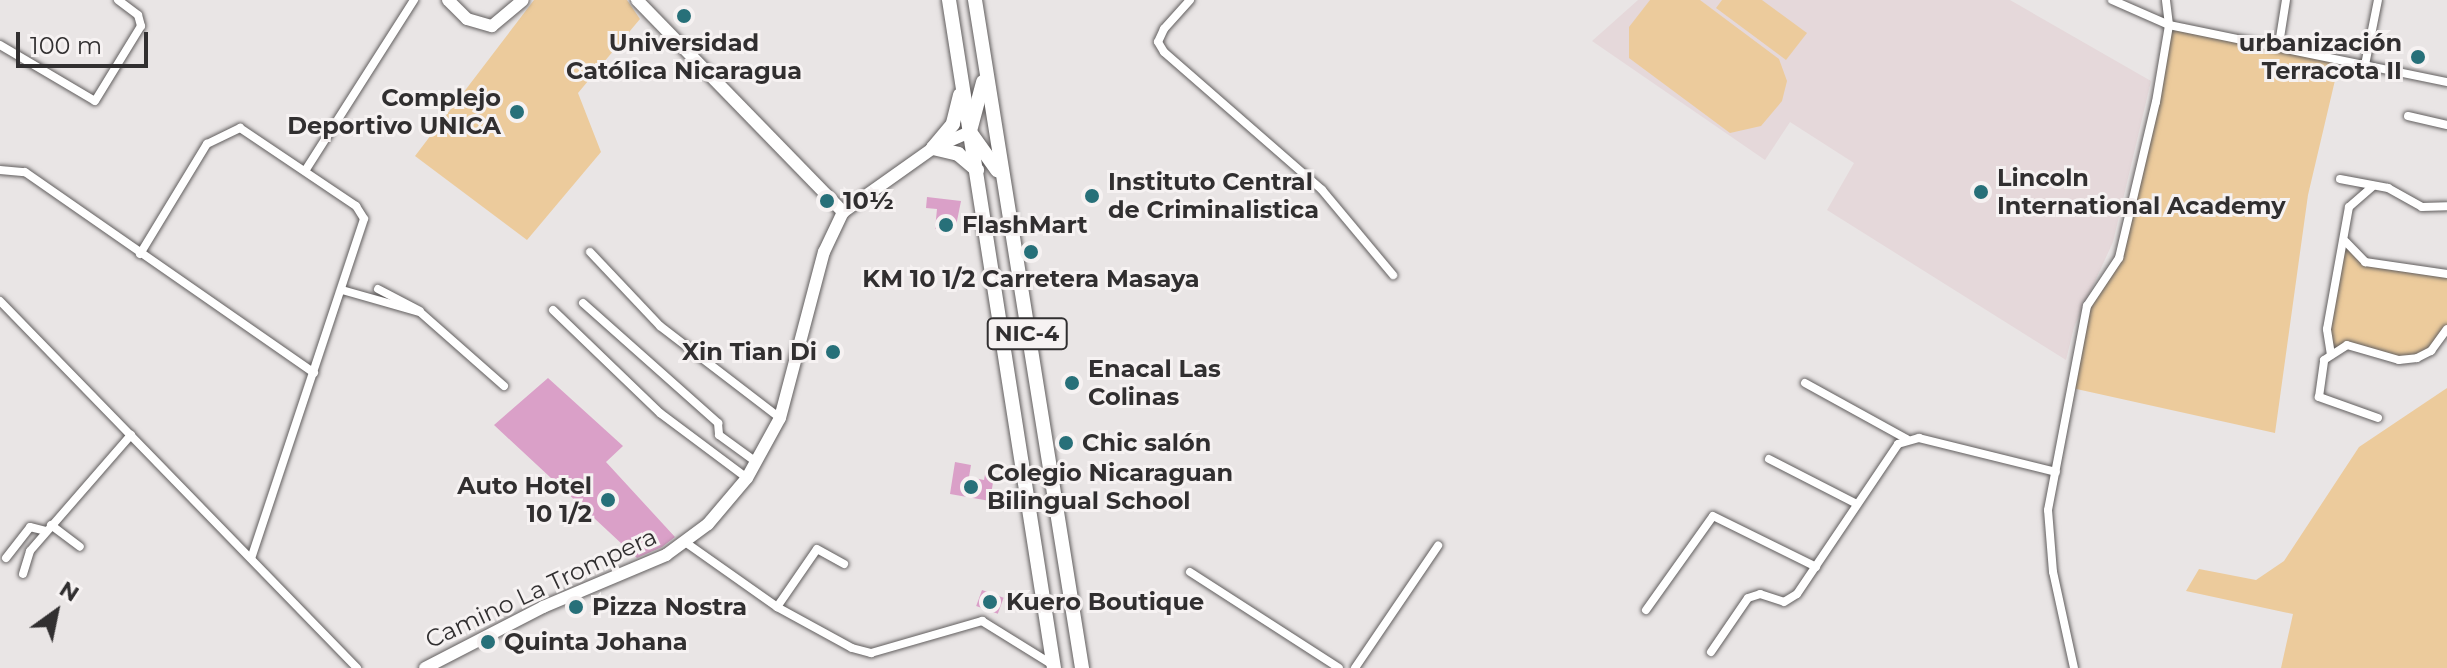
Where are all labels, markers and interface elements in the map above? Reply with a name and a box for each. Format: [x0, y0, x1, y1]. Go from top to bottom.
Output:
marker: Universidad Católica Nicaragua [675, 7, 693, 25]
scale bar [20, 16, 152, 66]
place label: Universidad Católica Nicaragua [566, 29, 802, 85]
place label: urbanización Terracota II [2239, 29, 2402, 85]
text: 100 m [30, 31, 102, 60]
marker: urbanización Terracota II [2409, 48, 2427, 66]
place label: Complejo Deportivo UNICA [287, 84, 501, 140]
marker: Complejo Deportivo UNICA [508, 103, 526, 121]
place label: Lincoln International Academy [1997, 164, 2285, 220]
place label: Instituto Central de Criminalistica [1108, 168, 1319, 224]
marker: Lincoln International Academy [1972, 183, 1990, 201]
place label: 10½ [843, 187, 894, 215]
marker: Instituto Central de Criminalistica [1083, 187, 1101, 205]
marker: 10½ [818, 192, 836, 210]
place label: FlashMart [962, 211, 1088, 239]
marker: FlashMart [937, 216, 955, 234]
marker: KM 10 1/2 Carretera Masaya [1022, 243, 1040, 261]
place label: KM 10 1/2 Carretera Masaya [862, 265, 1200, 293]
road number: NIC-4 [985, 316, 1069, 352]
place label: Xin Tian Di [682, 338, 817, 366]
marker: Xin Tian Di [824, 343, 842, 361]
place label: Enacal Las Colinas [1088, 355, 1221, 411]
marker: Enacal Las Colinas [1063, 374, 1081, 392]
place label: Chic salón [1082, 429, 1211, 457]
marker: Chic salón [1057, 434, 1075, 452]
place label: Colegio Nicaraguan Bilingual School [987, 459, 1233, 515]
place label: Auto Hotel 10 1/2 [457, 472, 592, 528]
marker: Colegio Nicaraguan Bilingual School [962, 478, 980, 496]
marker: Auto Hotel 10 1/2 [599, 491, 617, 509]
street label: Camino La Trompera [421, 522, 661, 654]
north arrow [16, 572, 96, 652]
text: N [55, 575, 84, 608]
place label: Kuero Boutique [1006, 588, 1204, 616]
place label: Pizza Nostra [592, 593, 747, 621]
marker: Kuero Boutique [981, 593, 999, 611]
marker: Pizza Nostra [567, 598, 585, 616]
place label: Quinta Johana [504, 628, 688, 656]
marker: Quinta Johana [479, 633, 497, 651]

